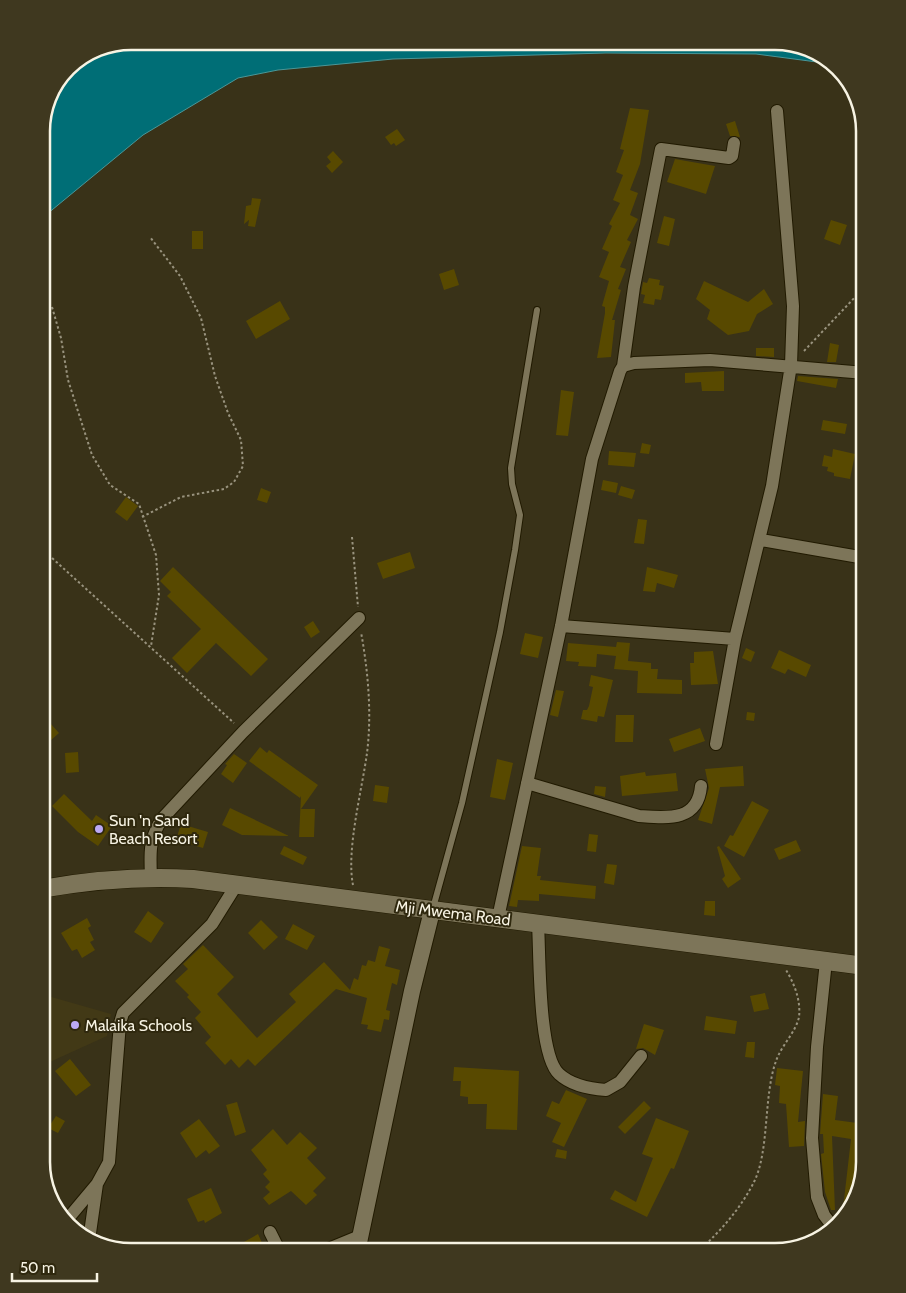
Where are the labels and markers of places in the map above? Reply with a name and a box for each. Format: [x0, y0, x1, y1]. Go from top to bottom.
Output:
place label: Sun 'n Sand Beach Resort [109, 811, 198, 848]
marker: Sun 'n Sand Beach Resort [93, 823, 105, 835]
place label: Malaika Schools [85, 1016, 192, 1035]
marker: Malaika Schools [69, 1019, 81, 1031]

